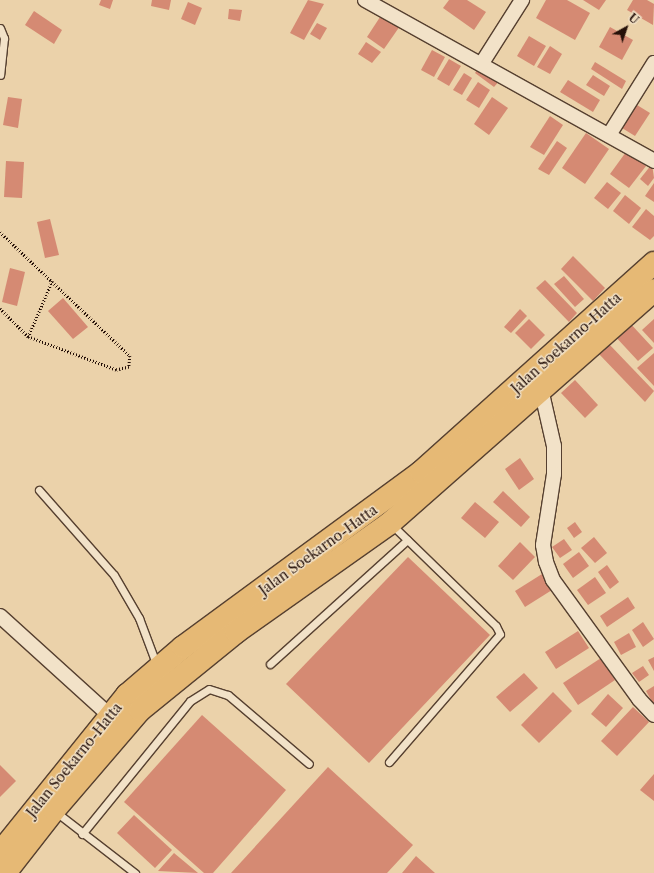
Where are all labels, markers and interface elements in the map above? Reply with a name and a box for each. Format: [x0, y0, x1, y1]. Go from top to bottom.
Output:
north arrow [606, 8, 646, 48]
text: U [626, 11, 642, 27]
street label: Jalan Soekarno-Hatta [508, 289, 624, 397]
street label: Jalan Soekarno-Hatta [256, 501, 380, 599]
street label: Jalan Soekarno-Hatta [23, 699, 125, 821]

